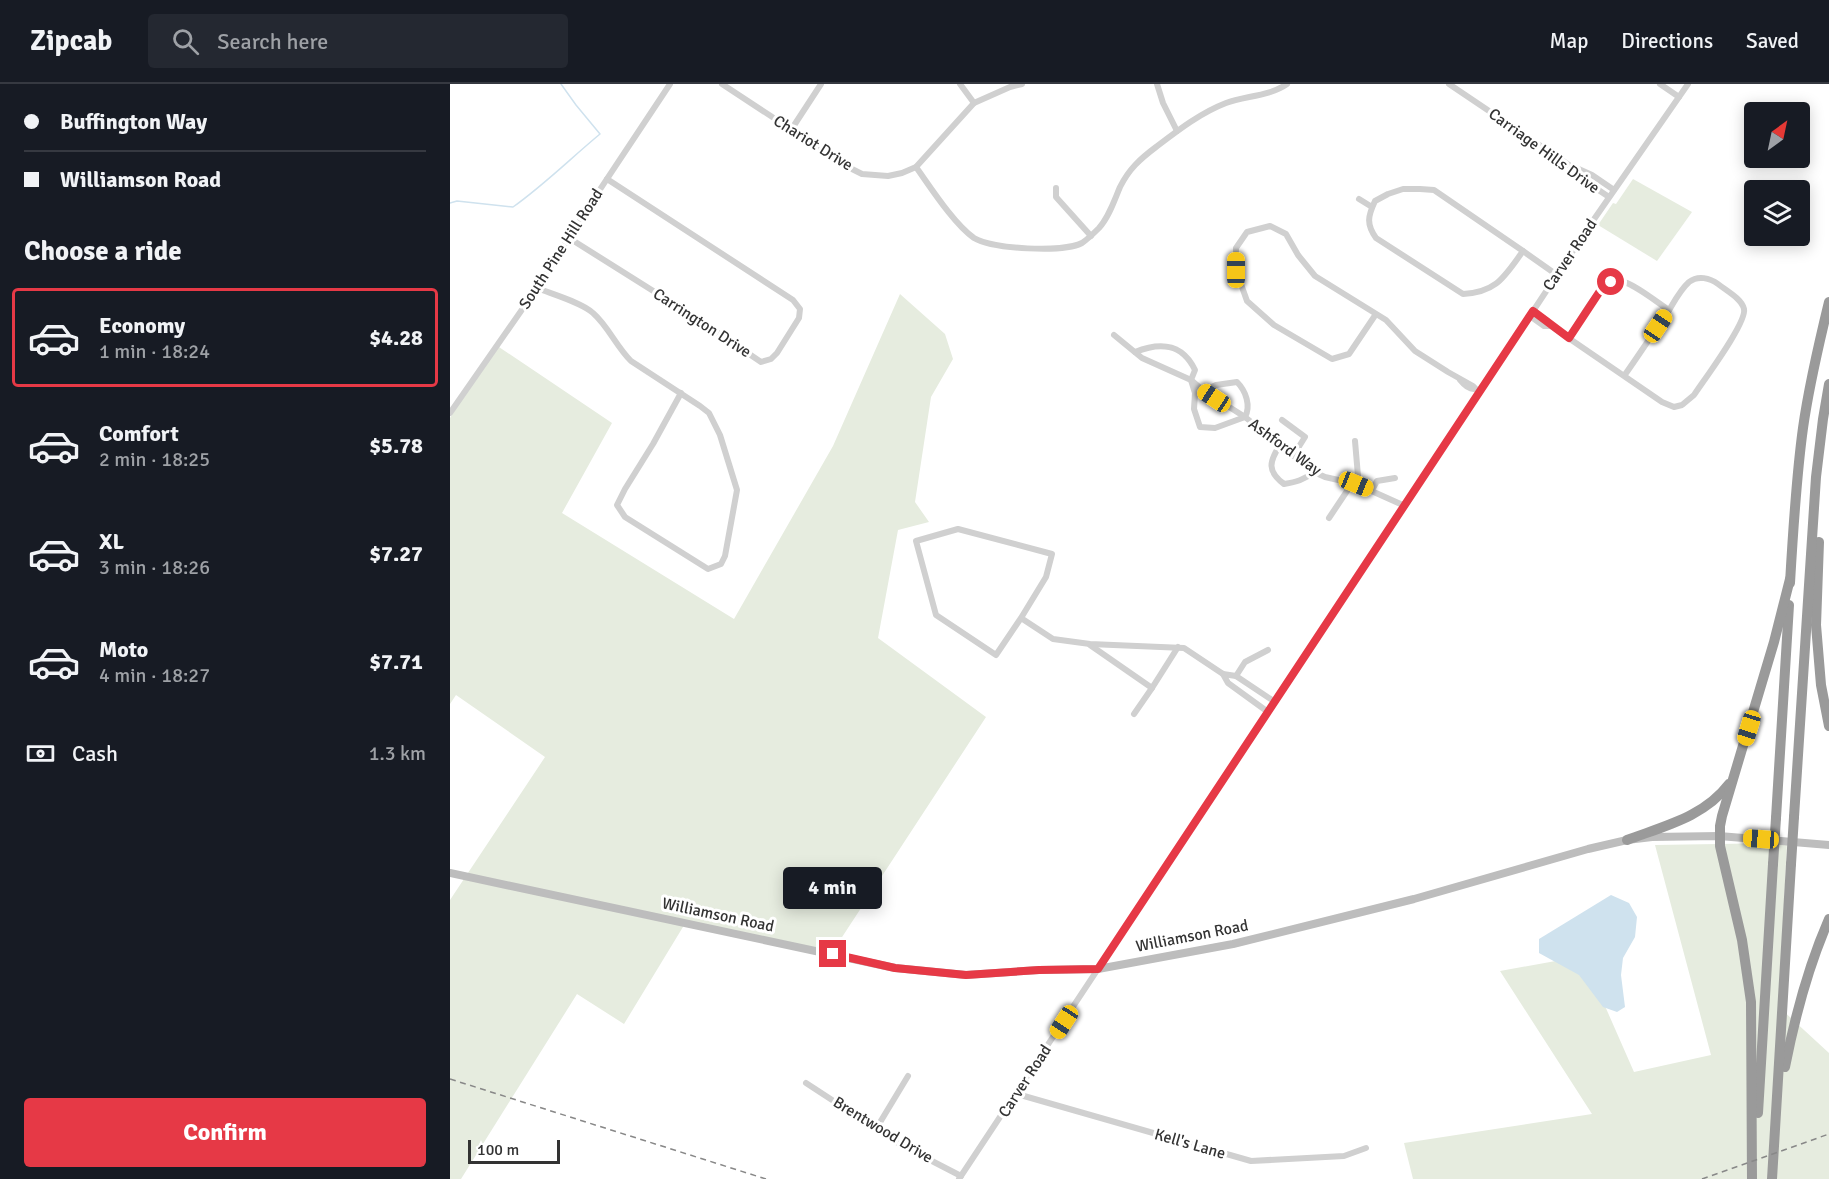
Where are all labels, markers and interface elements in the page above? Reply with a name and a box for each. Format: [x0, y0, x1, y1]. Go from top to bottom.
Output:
search box [148, 14, 568, 68]
text: Zipcab [30, 24, 112, 58]
icon: search [169, 25, 202, 58]
text: Search here [217, 28, 328, 55]
text: Map [1550, 28, 1588, 54]
text: Directions [1621, 28, 1713, 54]
text: Saved [1746, 28, 1799, 54]
north arrow [1744, 102, 1810, 168]
map controls [1744, 102, 1810, 246]
street label: Carriage Hills Drive [1484, 104, 1604, 198]
text: Buffington Way [60, 108, 207, 135]
street label: Chariot Drive [770, 111, 856, 175]
text: Williamson Road [60, 166, 221, 193]
button: layers [1744, 180, 1810, 246]
street label: South Pine Hill Road [515, 185, 607, 313]
street label: Carver Road [1539, 215, 1601, 295]
text: Choose a ride [24, 235, 182, 268]
car [1227, 252, 1245, 288]
route start [1597, 268, 1624, 295]
street label: Carrington Drive [649, 284, 755, 362]
car [1640, 306, 1676, 346]
icon: car [27, 311, 81, 365]
text: Economy [99, 312, 185, 339]
text: $4.28 [369, 324, 423, 351]
text: 1 min · 18:24 [99, 339, 210, 364]
car [1194, 381, 1234, 415]
street label: Ashford Way [1245, 414, 1326, 480]
icon: car [27, 419, 81, 473]
text: Comfort [99, 420, 179, 447]
text: $5.78 [369, 432, 423, 459]
text: 2 min · 18:25 [99, 447, 210, 472]
car [1336, 469, 1376, 499]
icon: car [27, 527, 81, 581]
text: XL [99, 528, 124, 555]
text: $7.27 [369, 540, 423, 567]
text: 3 min · 18:26 [99, 555, 210, 580]
icon: car [27, 635, 81, 689]
text: Moto [99, 636, 148, 663]
text: $7.71 [369, 648, 423, 675]
text: 4 min · 18:27 [99, 663, 210, 688]
car [1735, 708, 1763, 748]
icon: cash [24, 737, 57, 770]
text: Cash [72, 740, 118, 767]
text: 1.3 km [369, 741, 426, 766]
car [1742, 829, 1780, 849]
callout: 4 min [784, 867, 883, 909]
text: 4 min [808, 875, 857, 900]
street label: Williamson Road [660, 893, 776, 937]
street label: Williamson Road [1134, 915, 1250, 957]
route end [819, 940, 846, 967]
car [1047, 1002, 1081, 1042]
street label: Carver Road [994, 1041, 1056, 1121]
street label: Brentwood Drive [829, 1092, 937, 1168]
button: Confirm [24, 1098, 426, 1167]
street label: Kell's Lane [1152, 1124, 1228, 1164]
scale bar [468, 1137, 560, 1164]
text: 100 m [477, 1140, 519, 1160]

